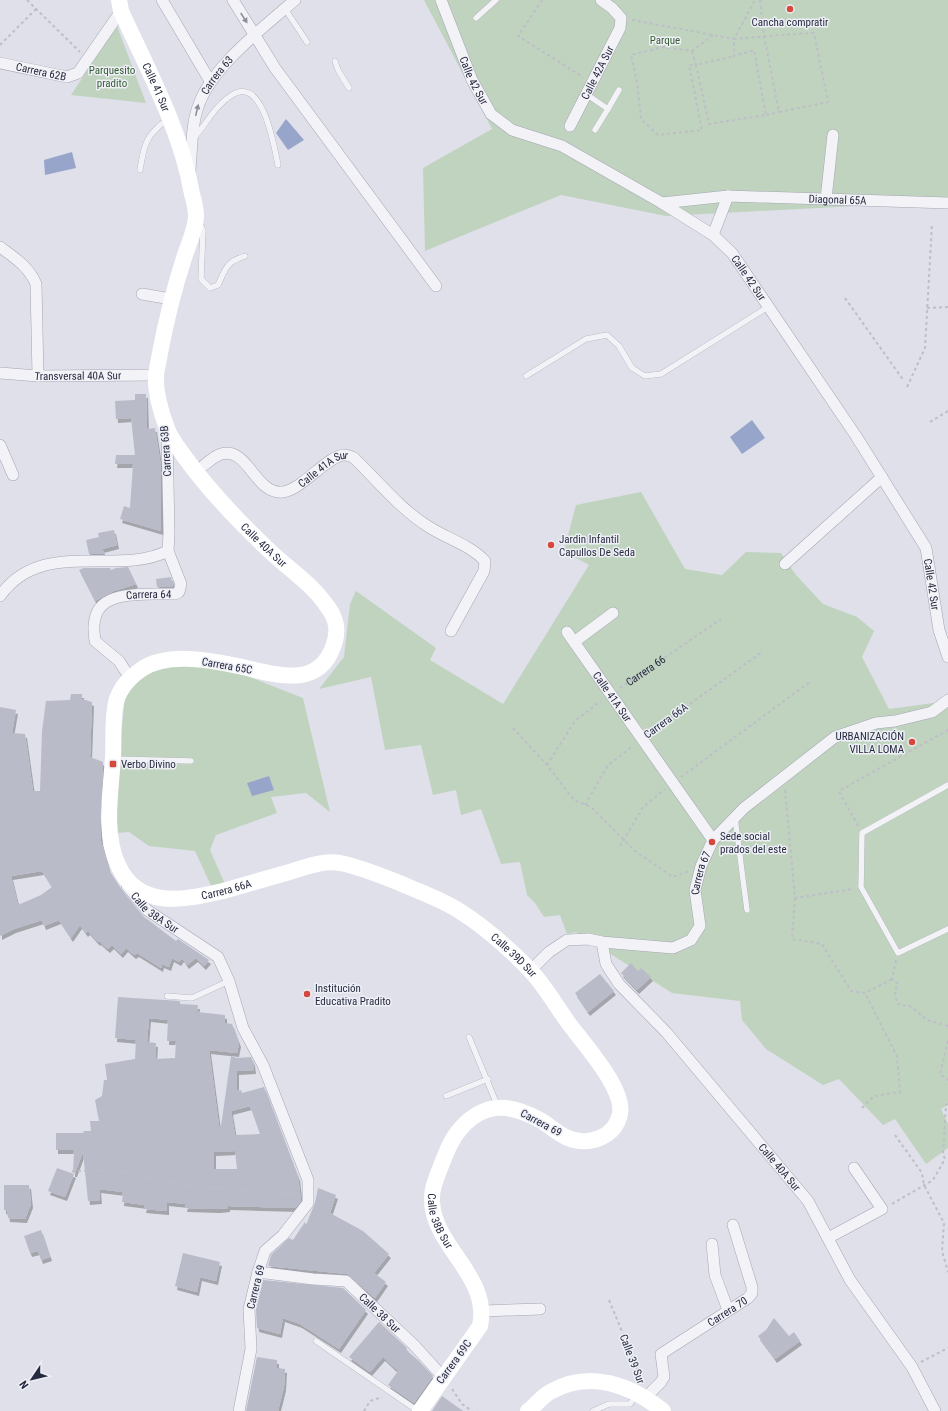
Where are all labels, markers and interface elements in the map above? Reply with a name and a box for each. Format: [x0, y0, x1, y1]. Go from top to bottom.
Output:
marker: Cancha compratir [785, 4, 795, 14]
one-way arrow [240, 13, 248, 23]
place label: Cancha compratir [752, 16, 829, 29]
park label: Parque [650, 34, 680, 47]
street label: Calle 42A Sur [578, 43, 617, 102]
street label: Carrera 63 [198, 53, 236, 97]
street label: Calle 42 Sur [457, 54, 491, 108]
street label: Carrera 62B [15, 60, 67, 83]
street label: Calle 41 Sur [140, 61, 173, 114]
park label: Parquesito pradito [89, 64, 136, 90]
one-way arrow [195, 104, 201, 116]
street label: Diagonal 65A [808, 192, 867, 207]
street label: Calle 42 Sur [729, 253, 769, 303]
street label: Transversal 40A Sur [34, 369, 122, 383]
street label: Carrera 63B [158, 425, 174, 477]
street label: Calle 41A Sur [295, 448, 350, 490]
street label: Calle 40A Sur [238, 520, 290, 570]
place label: Jardin Infantil Capullos De Seda [559, 533, 635, 559]
marker: Jardin Infantil Capullos De Seda [546, 540, 556, 550]
street label: Calle 42 Sur [921, 558, 942, 612]
street label: Carrera 64 [125, 587, 172, 602]
street label: Carrera 66 [623, 652, 668, 689]
street label: Carrera 65C [201, 655, 253, 677]
street label: Calle 41A Sur [590, 669, 635, 725]
street label: Carrera 66A [641, 700, 691, 741]
place label: URBANIZACIÓN VILLA LOMA [836, 730, 905, 756]
marker: URBANIZACIÓN VILLA LOMA [907, 737, 917, 747]
place label: Verbo Divino [121, 758, 176, 771]
marker: Verbo Divino [108, 759, 118, 769]
place label: Sede social prados del este [720, 830, 787, 856]
marker: Sede social prados del este [707, 837, 717, 847]
street label: Carrera 67 [688, 849, 713, 896]
street label: Carrera 66A [200, 877, 253, 902]
street label: Calle 38A Sur [128, 889, 182, 936]
street label: Calle 39D Sur [488, 930, 540, 980]
place label: Institución Educativa Pradito [315, 982, 391, 1008]
marker: Institución Educativa Pradito [302, 989, 312, 999]
street label: Carrera 69 [518, 1107, 564, 1139]
street label: Calle 40A Sur [756, 1141, 804, 1194]
street label: Calle 38B Sur [425, 1193, 456, 1251]
street label: Carrera 69 [244, 1264, 268, 1310]
street label: Calle 38 Sur [356, 1290, 404, 1336]
street label: Carrera 70 [705, 1294, 750, 1329]
street label: Calle 39 Sur [617, 1332, 648, 1386]
street label: Carrera 69C [434, 1337, 474, 1387]
north arrow [12, 1359, 52, 1399]
text: N [17, 1378, 31, 1391]

